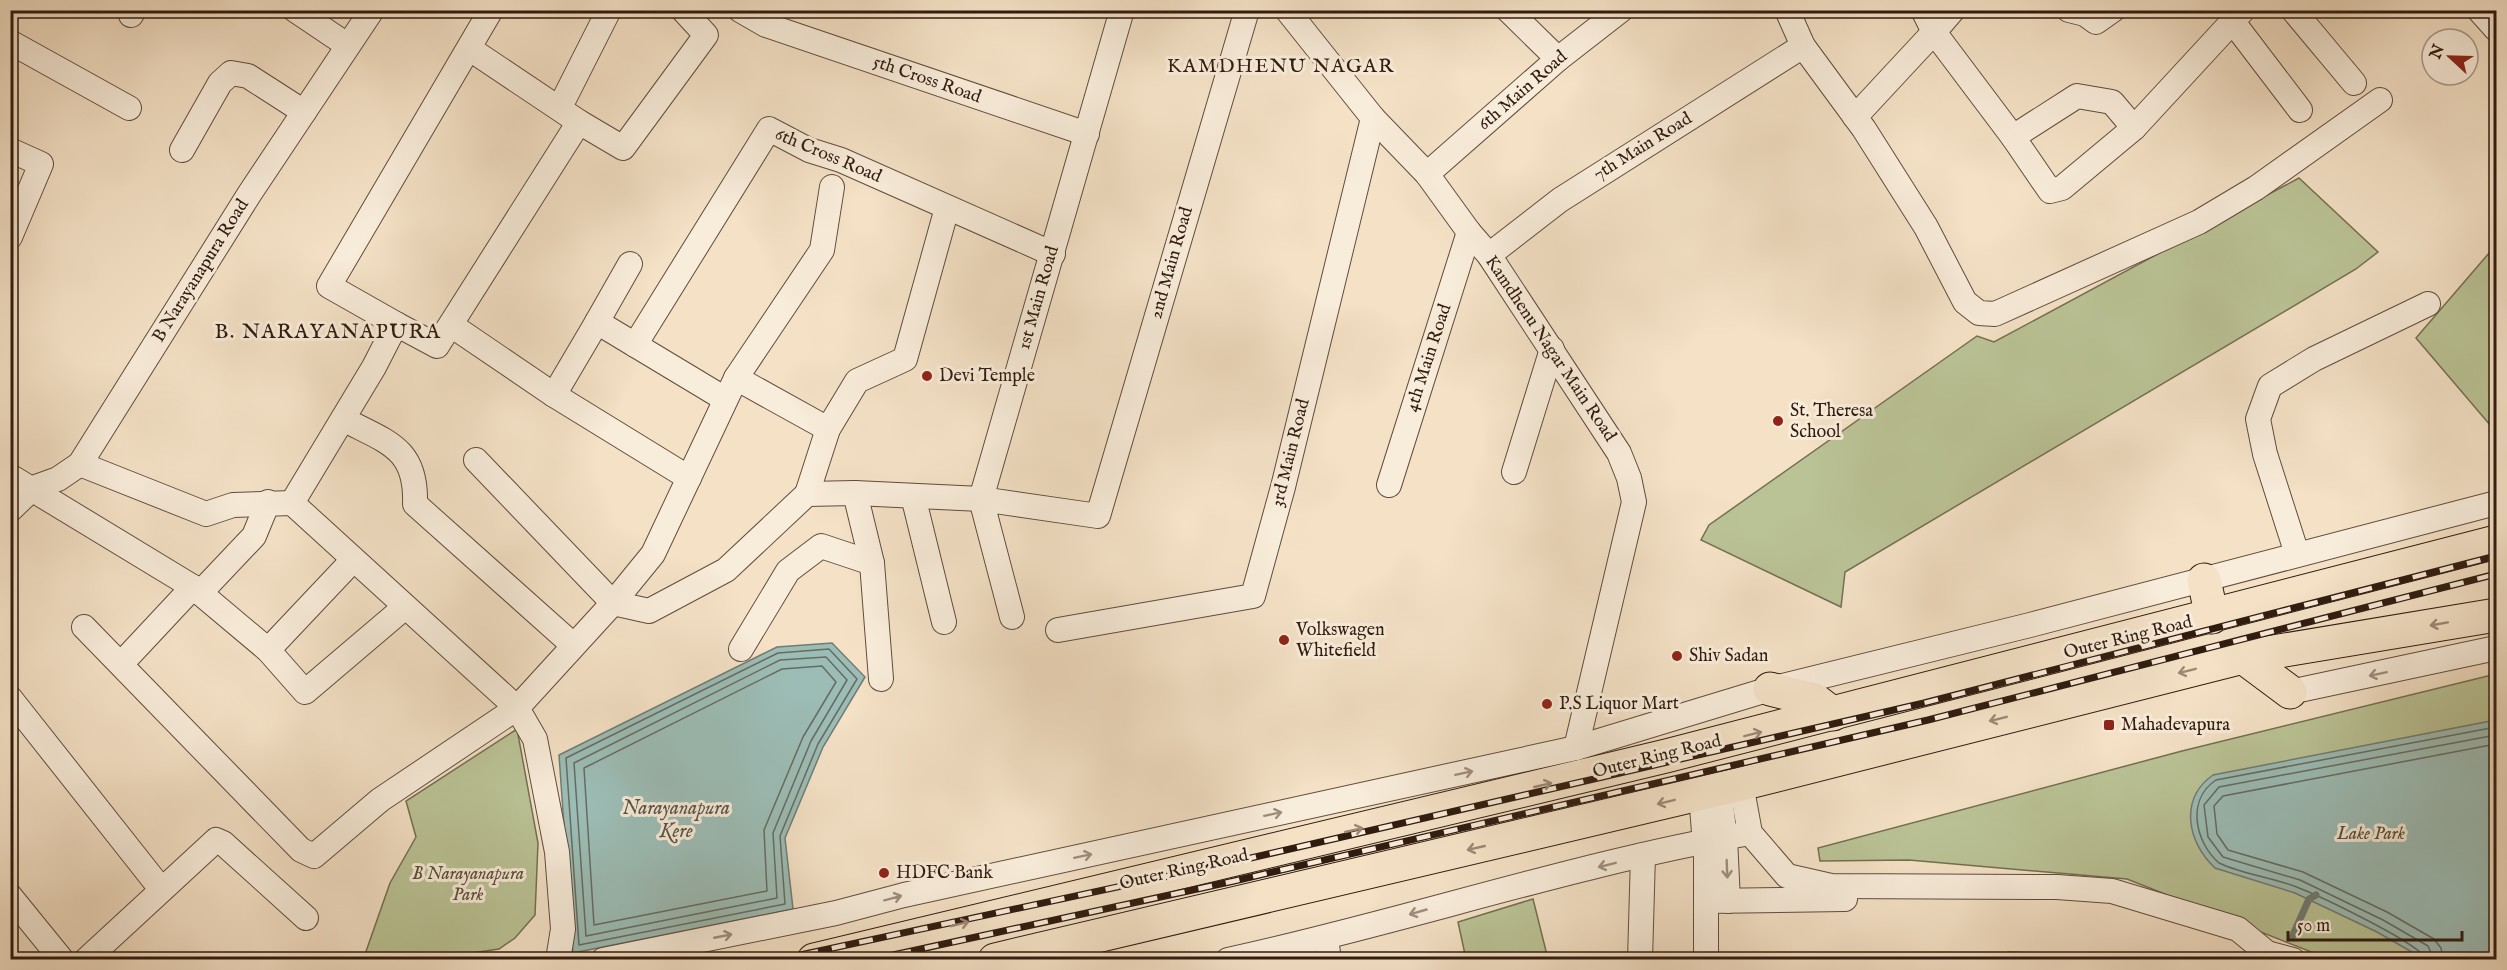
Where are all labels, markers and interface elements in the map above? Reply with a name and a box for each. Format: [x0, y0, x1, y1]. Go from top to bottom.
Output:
north arrow [2420, 27, 2480, 87]
text: N [2426, 42, 2450, 63]
street label: 6th Main Road [1474, 46, 1573, 136]
street label: 5th Cross Road [870, 51, 984, 109]
district label: KAMDHENU NAGAR [1167, 54, 1395, 79]
street label: 7th Main Road [1589, 107, 1697, 186]
street label: 6th Cross Road [771, 123, 885, 189]
street label: B Narayanapura Road [148, 195, 255, 347]
street label: 2nd Main Road [1145, 204, 1199, 322]
street label: 1st Main Road [1013, 243, 1065, 353]
street label: Kamdhenu Nagar Main Road [1479, 252, 1621, 447]
street label: 4th Main Road [1401, 301, 1457, 415]
district label: B. NARAYANAPURA [214, 319, 442, 346]
place label: Devi Temple [939, 365, 1035, 388]
marker: Devi Temple [920, 369, 934, 383]
street label: 3rd Main Road [1266, 396, 1316, 509]
place label: St. Theresa School [1790, 400, 1873, 444]
marker: St. Theresa School [1771, 414, 1785, 428]
street label: Outer Ring Road [2061, 611, 2195, 665]
place label: Volkswagen Whitefield [1295, 619, 1385, 663]
one-way arrow [2429, 619, 2449, 630]
marker: Volkswagen Whitefield [1277, 633, 1291, 647]
place label: Shiv Sadan [1689, 645, 1769, 668]
marker: Shiv Sadan [1670, 649, 1684, 663]
one-way arrow [2177, 666, 2196, 678]
one-way arrow [2368, 668, 2387, 680]
place label: P.S Liquor Mart [1559, 693, 1679, 716]
marker: P.S Liquor Mart [1540, 697, 1554, 711]
one-way arrow [1988, 714, 2007, 726]
place label: Mahadevapura [2121, 714, 2230, 737]
marker: Mahadevapura [2102, 718, 2116, 732]
one-way arrow [1743, 727, 1762, 739]
street label: Outer Ring Road [1590, 730, 1724, 784]
one-way arrow [1454, 766, 1473, 778]
one-way arrow [1533, 779, 1552, 790]
water label: Narayanapura Kere [622, 796, 730, 844]
one-way arrow [1657, 797, 1676, 809]
one-way arrow [1264, 808, 1283, 820]
park label: Lake Park [2336, 823, 2405, 846]
one-way arrow [1344, 824, 1363, 836]
one-way arrow [1467, 842, 1486, 854]
street label: Outer Ring Road [1117, 844, 1251, 896]
one-way arrow [1073, 850, 1092, 861]
one-way arrow [1598, 859, 1617, 871]
one-way arrow [1721, 859, 1732, 879]
place label: HDFC Bank [896, 862, 993, 885]
park label: B Narayanapura Park [412, 863, 524, 907]
marker: HDFC Bank [877, 866, 891, 880]
one-way arrow [883, 892, 902, 904]
scale bar [2288, 904, 2462, 942]
one-way arrow [1409, 907, 1428, 918]
text: 50 m [2297, 915, 2330, 938]
one-way arrow [950, 918, 969, 930]
one-way arrow [712, 930, 732, 941]

